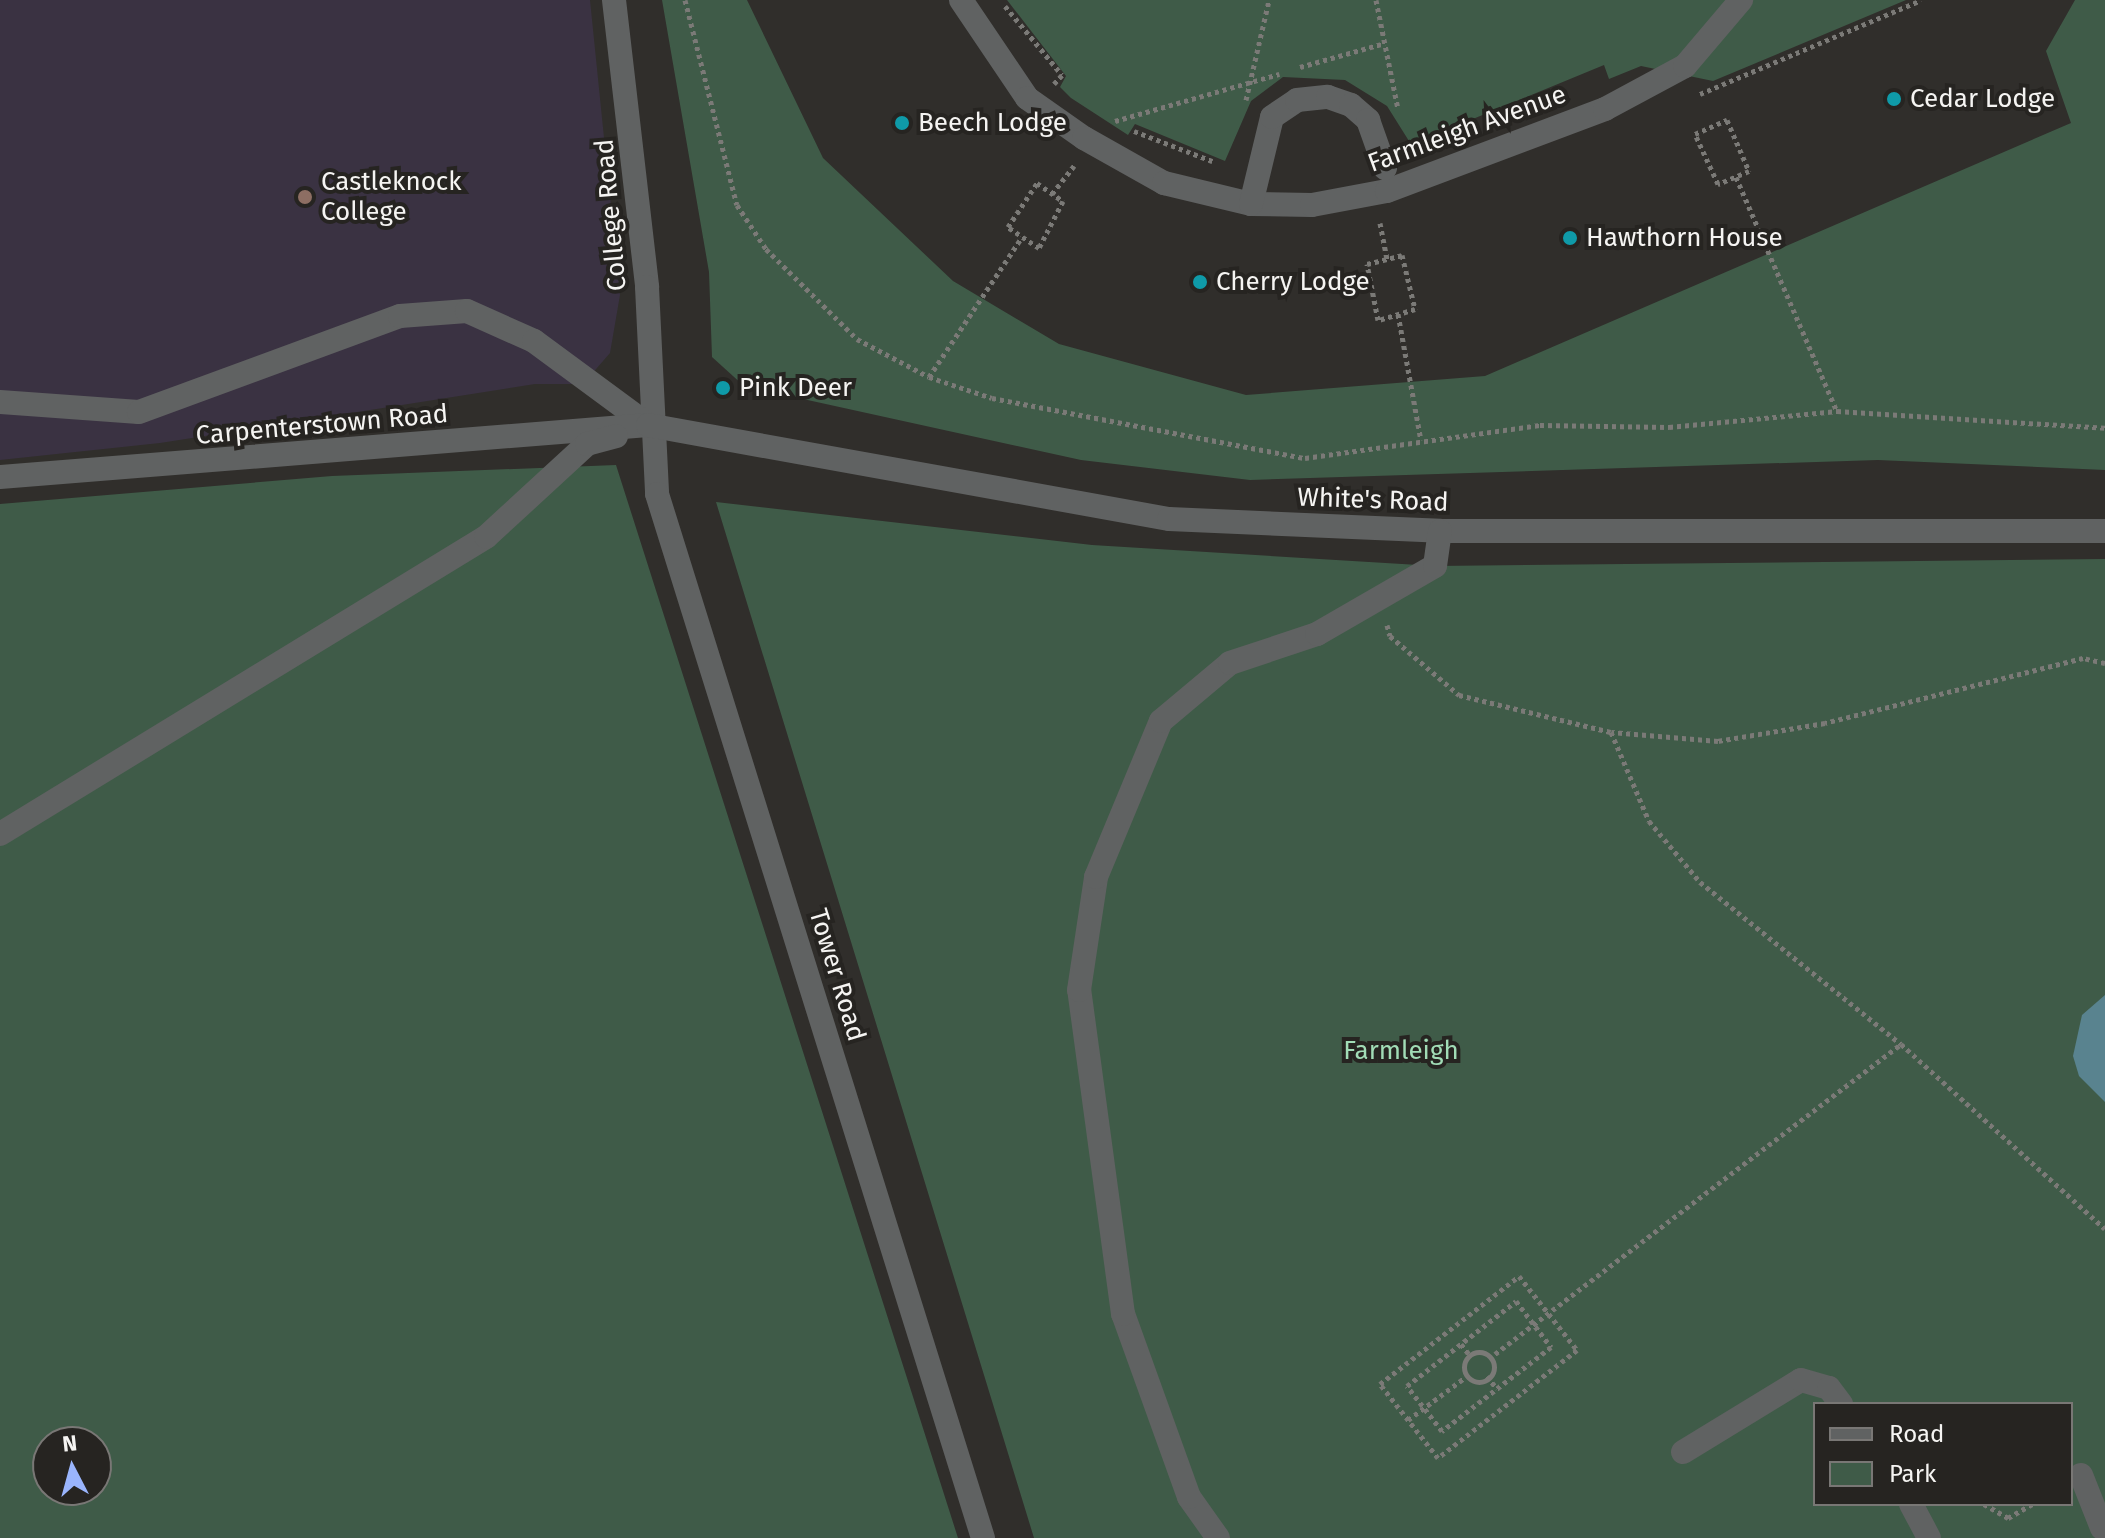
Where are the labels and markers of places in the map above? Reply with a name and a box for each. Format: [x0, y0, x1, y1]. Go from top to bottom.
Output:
place label: Cedar Lodge [1910, 83, 2055, 115]
marker: Cedar Lodge [1885, 90, 1903, 108]
place label: Beech Lodge [918, 107, 1067, 139]
marker: Beech Lodge [893, 114, 911, 132]
place label: Castleknock College [321, 166, 462, 228]
marker: Castleknock College [296, 188, 314, 206]
place label: Hawthorn House [1586, 222, 1783, 254]
marker: Hawthorn House [1561, 229, 1579, 247]
place label: Cherry Lodge [1216, 266, 1370, 298]
marker: Cherry Lodge [1191, 273, 1209, 291]
place label: Pink Deer [739, 372, 852, 404]
marker: Pink Deer [714, 379, 732, 397]

